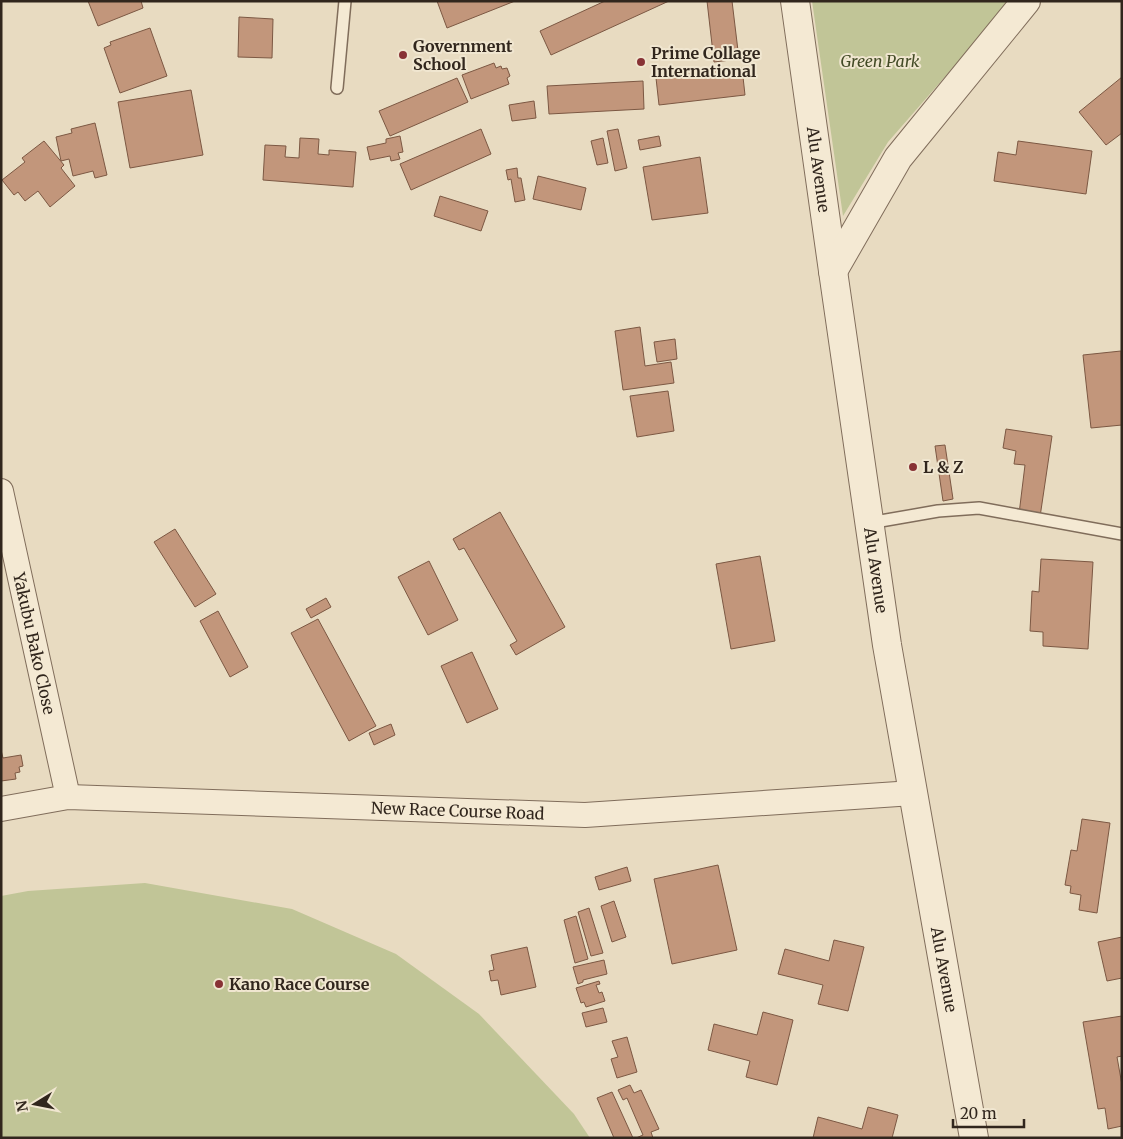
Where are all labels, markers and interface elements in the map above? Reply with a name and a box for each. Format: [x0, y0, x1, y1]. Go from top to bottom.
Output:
place label: Government School [413, 36, 513, 74]
place label: Prime Collage International [651, 43, 761, 81]
marker: Government School [397, 49, 409, 61]
park label: Green Park [840, 51, 920, 71]
marker: Prime Collage International [635, 56, 647, 68]
street label: Alu Avenue [803, 124, 835, 214]
place label: L & Z [923, 457, 963, 477]
marker: L & Z [907, 461, 919, 473]
street label: Alu Avenue [860, 525, 892, 614]
street label: Yakubu Bako Close [9, 570, 60, 716]
street label: New Race Course Road [371, 798, 545, 824]
street label: Alu Avenue [927, 924, 962, 1014]
place label: Kano Race Course [229, 974, 370, 994]
marker: Kano Race Course [213, 978, 225, 990]
north arrow [10, 1079, 60, 1129]
scale bar [953, 1096, 1024, 1128]
text: N [12, 1099, 32, 1113]
text: 20 m [960, 1104, 997, 1123]

